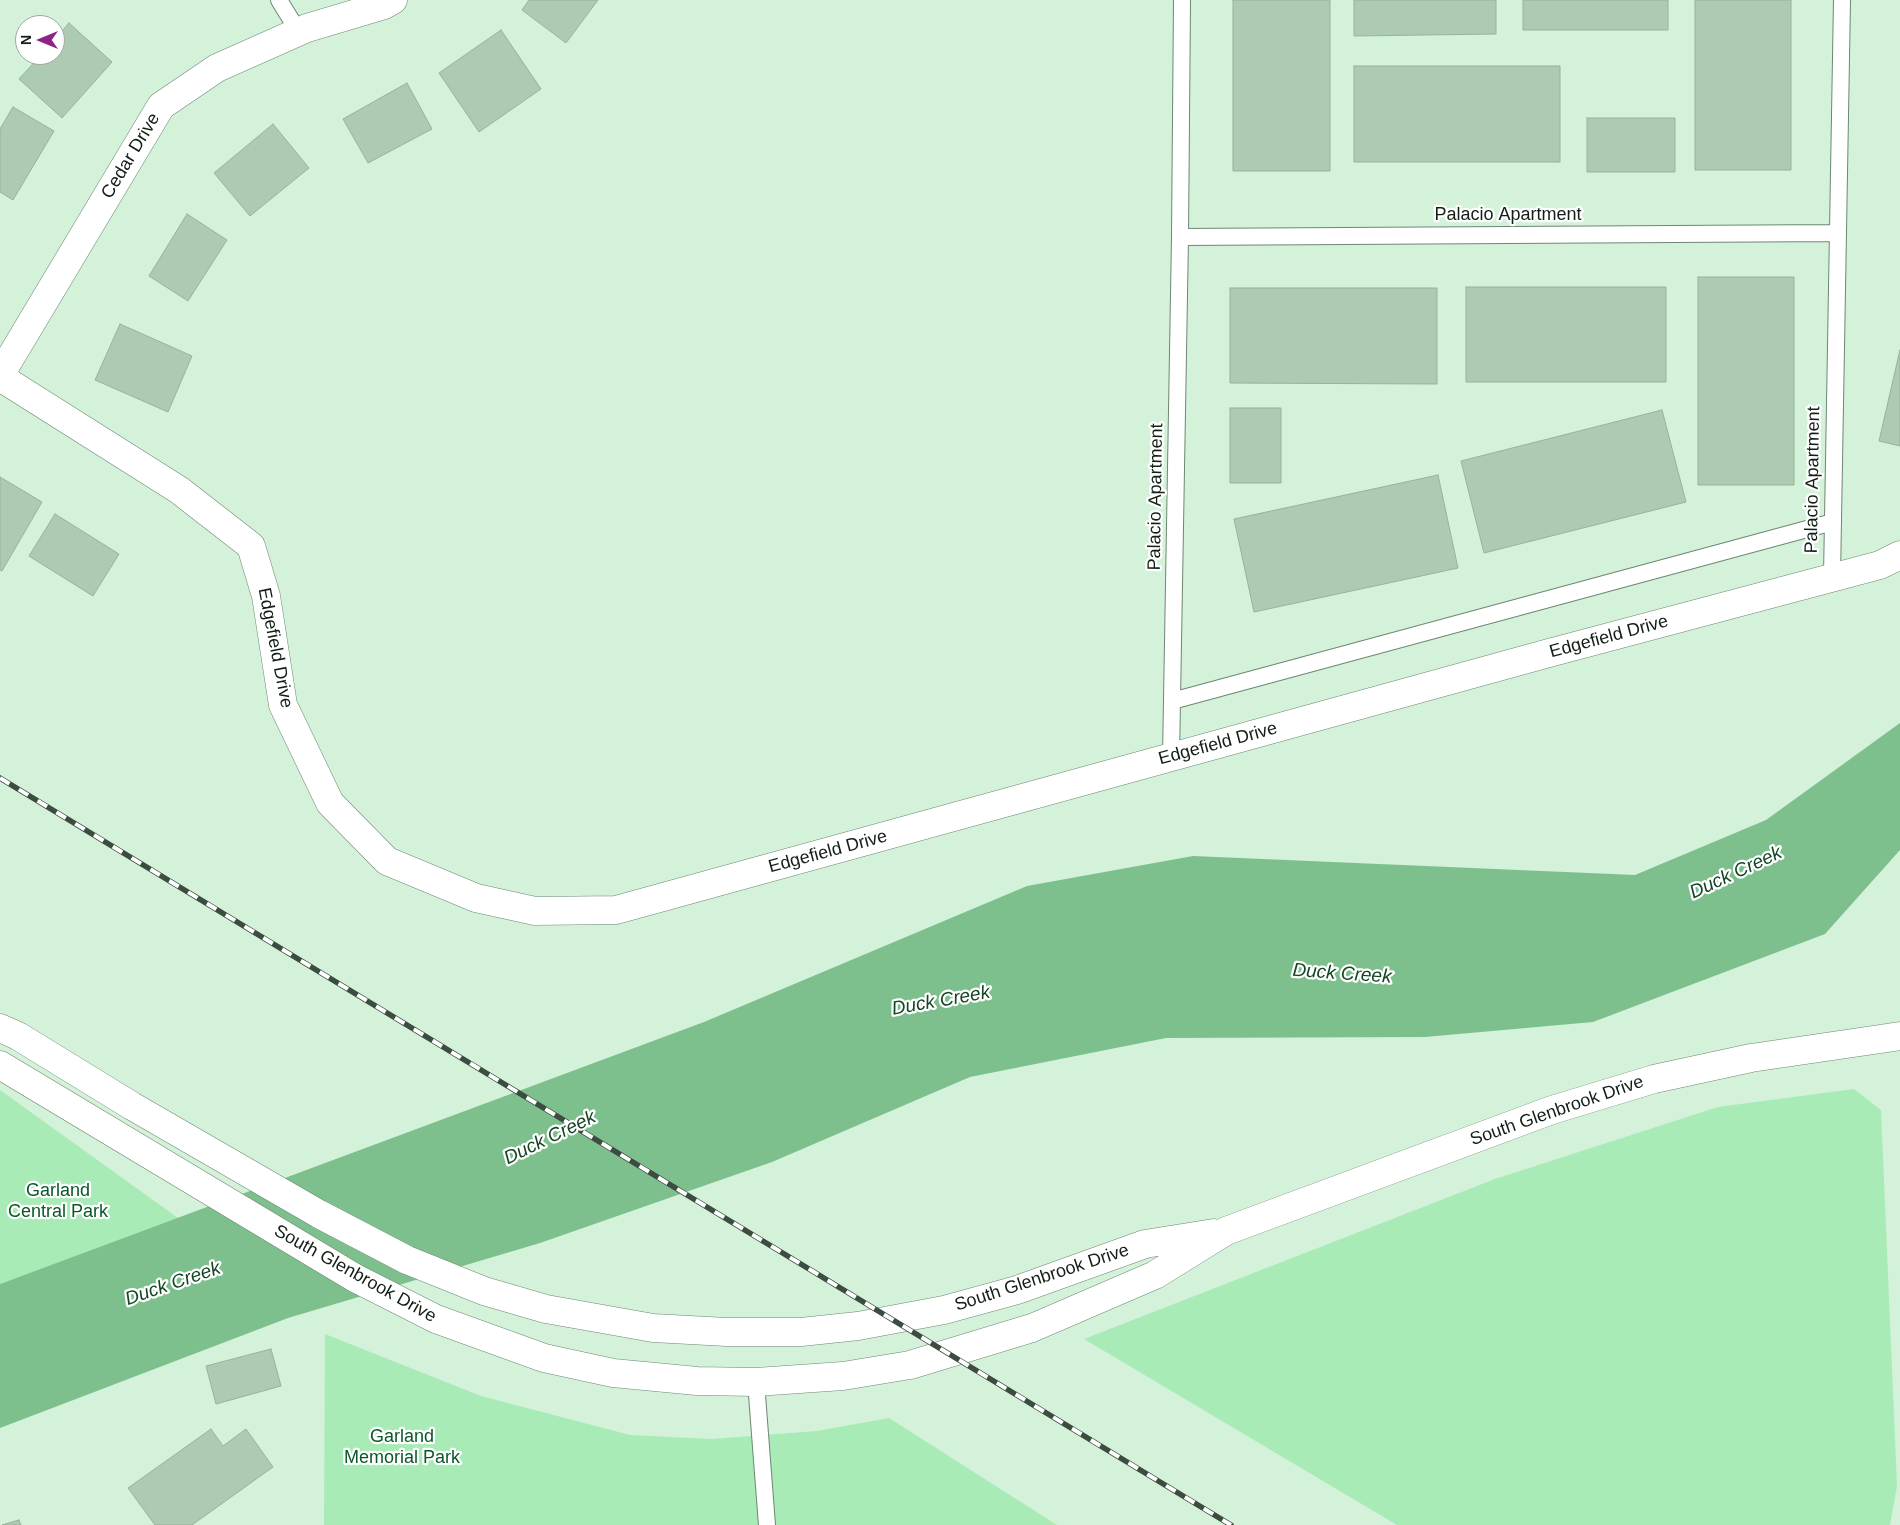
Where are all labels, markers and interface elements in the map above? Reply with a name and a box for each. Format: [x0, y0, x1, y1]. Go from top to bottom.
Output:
north arrow [15, 15, 65, 65]
text: N [18, 35, 34, 45]
street label: Cedar Drive [97, 109, 165, 203]
street label: Palacio Apartment [1434, 204, 1582, 226]
street label: Palacio Apartment [1801, 406, 1825, 554]
street label: Palacio Apartment [1144, 423, 1168, 571]
street label: Edgefield Drive [253, 586, 297, 710]
street label: Edgefield Drive [1547, 611, 1671, 663]
street label: Edgefield Drive [1156, 718, 1280, 770]
street label: Edgefield Drive [766, 826, 890, 878]
water label: Duck Creek [1686, 842, 1786, 904]
water label: Duck Creek [1292, 959, 1392, 989]
water label: Duck Creek [890, 981, 992, 1021]
street label: South Glenbrook Drive [1467, 1071, 1647, 1151]
water label: Duck Creek [500, 1106, 600, 1170]
park label: Garland Central Park [8, 1180, 108, 1222]
street label: South Glenbrook Drive [270, 1220, 440, 1328]
street label: South Glenbrook Drive [952, 1240, 1132, 1316]
water label: Duck Creek [122, 1257, 224, 1311]
park label: Garland Memorial Park [344, 1426, 460, 1468]

